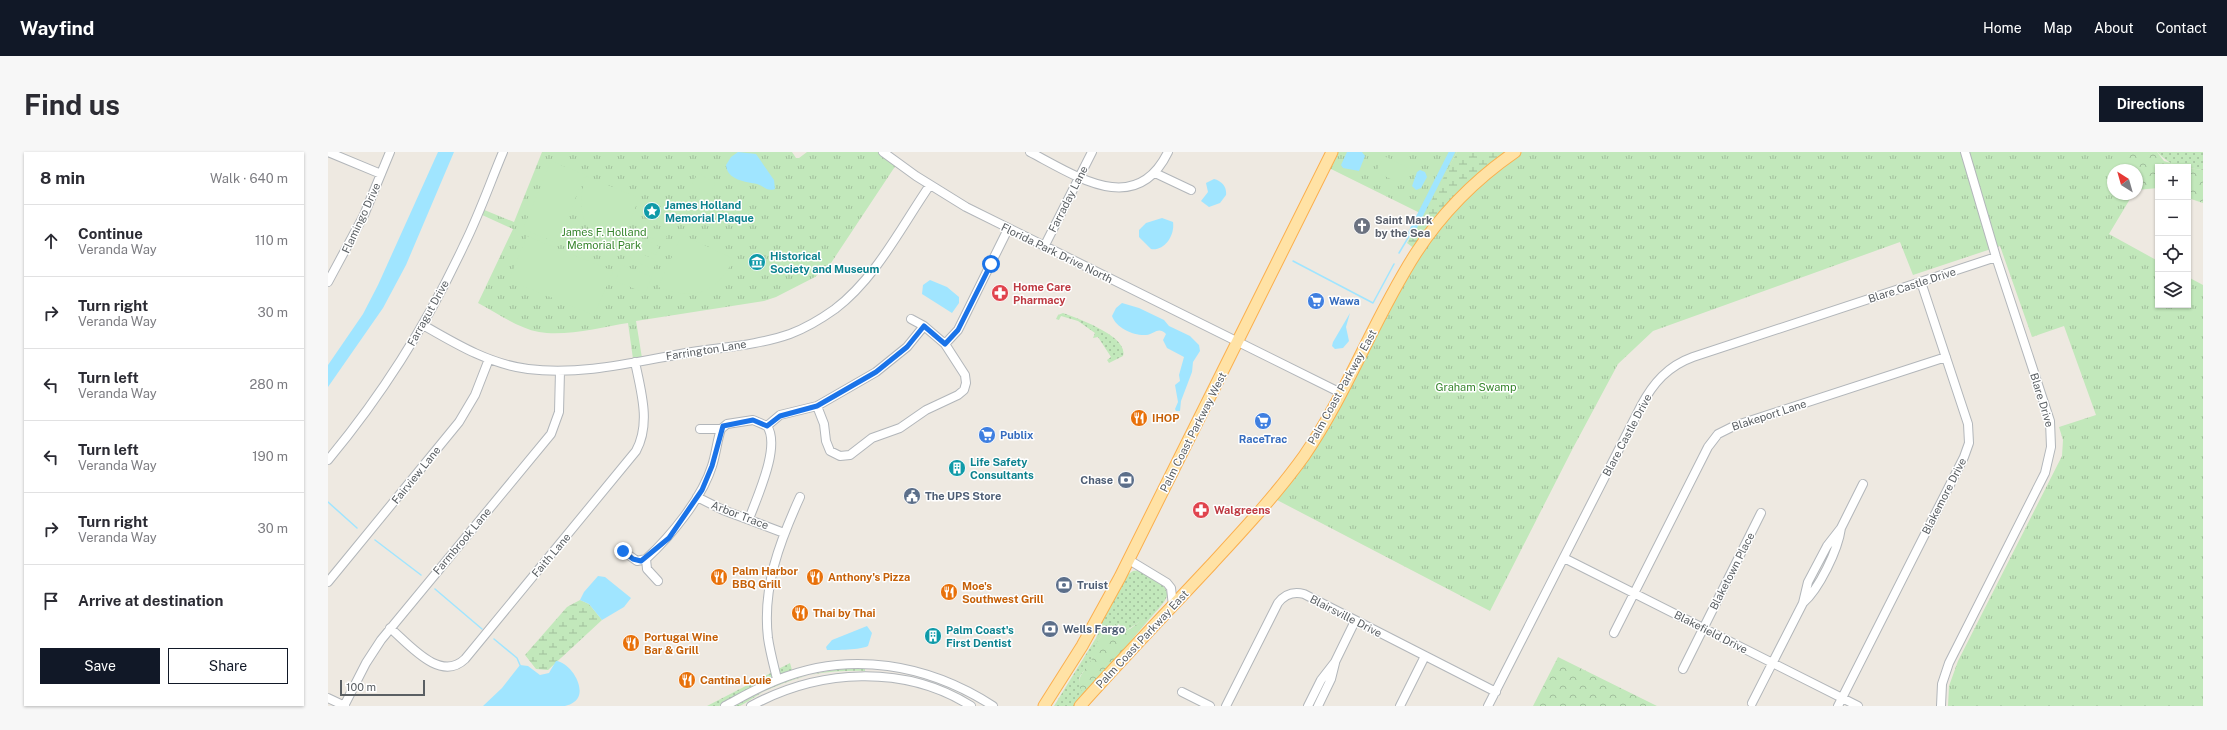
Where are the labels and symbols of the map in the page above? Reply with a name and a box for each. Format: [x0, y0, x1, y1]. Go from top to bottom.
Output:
street label: Farraday Lane [1046, 164, 1090, 234]
north arrow [2107, 164, 2143, 200]
street label: Flamingo Drive [339, 181, 383, 255]
place label: James Holland Memorial Plaque [665, 199, 754, 224]
place icon: James Holland Memorial Plaque [642, 201, 662, 221]
place label: Saint Mark by the Sea [1375, 214, 1433, 239]
church icon: Saint Mark by the Sea [1352, 216, 1372, 236]
street label: Florida Park Drive North [999, 221, 1115, 285]
park label: James F. Holland Memorial Park [561, 226, 647, 251]
place label: Historical Society and Museum [770, 250, 879, 275]
museum icon: Historical Society and Museum [747, 252, 767, 272]
route start [982, 255, 1000, 273]
street label: Blare Castle Drive [1867, 265, 1957, 305]
street label: Farragut Drive [405, 278, 451, 348]
place label: Home Care Pharmacy [1013, 281, 1071, 306]
pharmacy icon: Home Care Pharmacy [990, 283, 1010, 303]
supermarket icon: Wawa [1306, 291, 1326, 311]
place label: Wawa [1329, 295, 1360, 307]
street label: Palm Coast Parkway East [1305, 327, 1379, 447]
street label: Farrington Lane [665, 338, 747, 362]
street label: Palm Coast Parkway West [1158, 370, 1228, 494]
street label: Blare Drive [2028, 371, 2056, 429]
park label: Graham Swamp [1436, 381, 1517, 393]
street label: Blare Castle Drive [1600, 392, 1654, 478]
street label: Blakeport Lane [1730, 397, 1808, 433]
restaurant icon: IHOP [1129, 408, 1149, 428]
supermarket icon: RaceTrac [1253, 411, 1273, 431]
place label: IHOP [1152, 412, 1179, 424]
supermarket icon: Publix [977, 425, 997, 445]
place label: Publix [1000, 429, 1034, 441]
place label: RaceTrac [1239, 433, 1287, 445]
street label: Fairview Lane [389, 444, 443, 506]
place label: Life Safety Consultants [970, 456, 1034, 481]
street label: Blakemore Drive [1920, 456, 1968, 536]
building icon: Life Safety Consultants [947, 458, 967, 478]
bank icon: Chase [1116, 470, 1136, 490]
place label: Chase [1080, 474, 1113, 486]
public building icon: The UPS Store [902, 486, 922, 506]
place label: The UPS Store [925, 490, 1001, 502]
street label: Arbor Trace [710, 499, 770, 531]
pharmacy icon: Walgreens [1191, 500, 1211, 520]
place label: Walgreens [1214, 504, 1271, 516]
street label: Farmbrook Lane [431, 505, 493, 577]
street label: Blaketown Place [1707, 530, 1757, 612]
street label: Faith Lane [529, 531, 573, 579]
route end [614, 542, 632, 560]
place label: Palm Harbor BBQ Grill [732, 565, 798, 590]
restaurant icon: Palm Harbor BBQ Grill [709, 567, 729, 587]
restaurant icon: Anthony's Pizza [805, 567, 825, 587]
place label: Anthony's Pizza [828, 571, 910, 583]
bank icon: Truist [1054, 575, 1074, 595]
place label: Truist [1077, 579, 1108, 591]
place label: Moe's Southwest Grill [962, 580, 1044, 605]
restaurant icon: Moe's Southwest Grill [939, 582, 959, 602]
street label: Palm Coast Parkway East [1093, 588, 1191, 690]
street label: Blairsville Drive [1308, 593, 1384, 639]
restaurant icon: Thai by Thai [790, 603, 810, 623]
place label: Thai by Thai [813, 607, 876, 619]
street label: Blakefield Drive [1672, 608, 1750, 656]
bank icon: Wells Fargo [1040, 619, 1060, 639]
place label: Wells Fargo [1063, 623, 1125, 635]
place label: Palm Coast's First Dentist [946, 624, 1014, 649]
building icon: Palm Coast's First Dentist [923, 626, 943, 646]
place label: Portugal Wine Bar & Grill [644, 631, 718, 656]
restaurant icon: Portugal Wine Bar & Grill [621, 633, 641, 653]
restaurant icon: Cantina Louie [677, 670, 697, 690]
place label: Cantina Louie [700, 674, 771, 686]
scale bar [340, 678, 425, 697]

